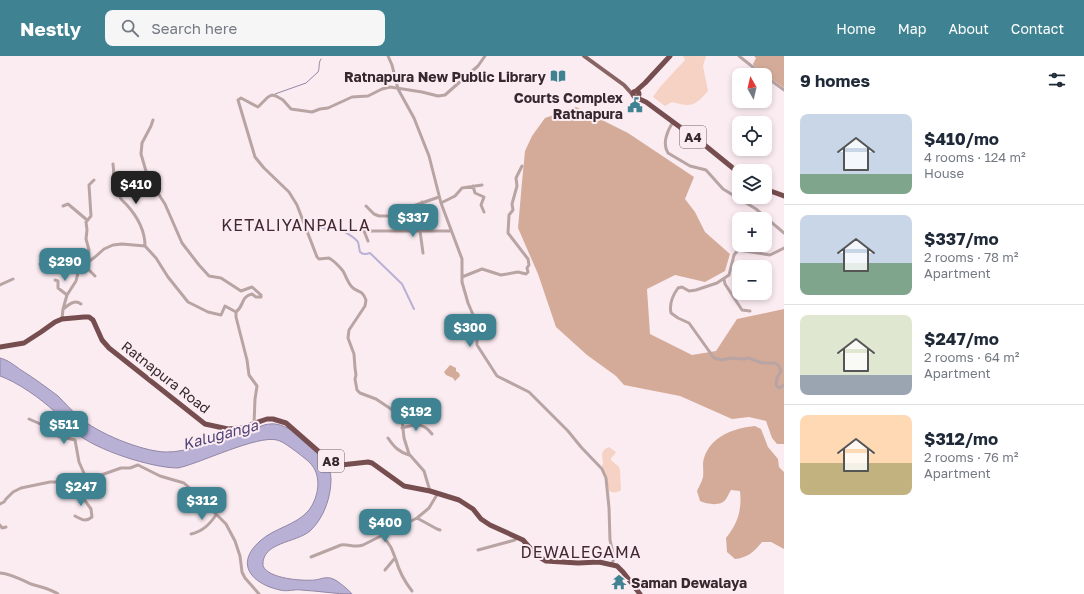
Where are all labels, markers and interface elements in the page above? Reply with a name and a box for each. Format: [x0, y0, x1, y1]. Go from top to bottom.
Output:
search box [105, 10, 385, 46]
text: Nestly [20, 17, 81, 40]
icon: search [119, 17, 141, 39]
text: Search here [151, 19, 237, 37]
text: Home [836, 20, 876, 37]
text: Map [898, 20, 926, 37]
text: About [948, 20, 989, 37]
text: Contact [1011, 20, 1064, 37]
library icon: Ratnapura New Public Library [549, 67, 567, 85]
place label: Ratnapura New Public Library [344, 68, 547, 85]
north arrow [732, 68, 772, 108]
map controls [732, 68, 772, 300]
icon: filters [1046, 69, 1068, 91]
text: 9 homes [800, 70, 870, 91]
place label: Courts Complex Ratnapura [514, 89, 623, 122]
public building icon: Courts Complex Ratnapura [626, 96, 644, 114]
button: locate [732, 116, 772, 156]
road number: A4 [680, 126, 706, 148]
text: $410/mo [924, 128, 999, 149]
icon: home [832, 130, 880, 178]
text: 4 rooms · 124 m² [924, 149, 1026, 165]
button: layers [732, 164, 772, 204]
text: House [924, 165, 964, 181]
pin: $410 [112, 171, 160, 205]
text: $410 [120, 176, 152, 192]
pin: $337 [389, 204, 437, 238]
text: $337 [397, 209, 429, 225]
button: + [732, 212, 772, 252]
district label: KETALIYANPALLA [221, 215, 371, 235]
text: $337/mo [924, 228, 999, 249]
icon: home [832, 231, 880, 279]
pin: $290 [41, 248, 89, 282]
text: 2 rooms · 78 m² [924, 249, 1018, 265]
text: $290 [48, 253, 82, 269]
button: − [732, 260, 772, 300]
text: Apartment [924, 265, 991, 281]
pin: $300 [446, 314, 494, 348]
text: $300 [453, 319, 487, 335]
text: $247/mo [924, 328, 999, 349]
icon: home [832, 331, 880, 379]
street label: Ratnapura Road [118, 337, 214, 417]
text: 2 rooms · 64 m² [924, 349, 1019, 365]
text: Apartment [924, 365, 991, 381]
pin: $192 [392, 398, 440, 432]
text: $192 [400, 403, 432, 419]
pin: $511 [40, 411, 88, 445]
water label: Kaluganga [180, 415, 260, 454]
text: $511 [49, 416, 79, 432]
text: $312/mo [924, 428, 998, 449]
icon: home [832, 431, 880, 479]
text: 2 rooms · 76 m² [924, 449, 1018, 465]
road number: A8 [318, 450, 344, 472]
text: Apartment [924, 465, 991, 481]
pin: $247 [57, 473, 105, 507]
text: $247 [65, 478, 97, 494]
pin: $312 [178, 487, 226, 521]
text: $312 [186, 492, 218, 508]
pin: $400 [361, 509, 409, 543]
text: $400 [368, 514, 402, 530]
district label: DEWALEGAMA [520, 542, 642, 562]
temple icon: Saman Dewalaya [610, 573, 628, 591]
place label: Saman Dewalaya [631, 574, 747, 591]

